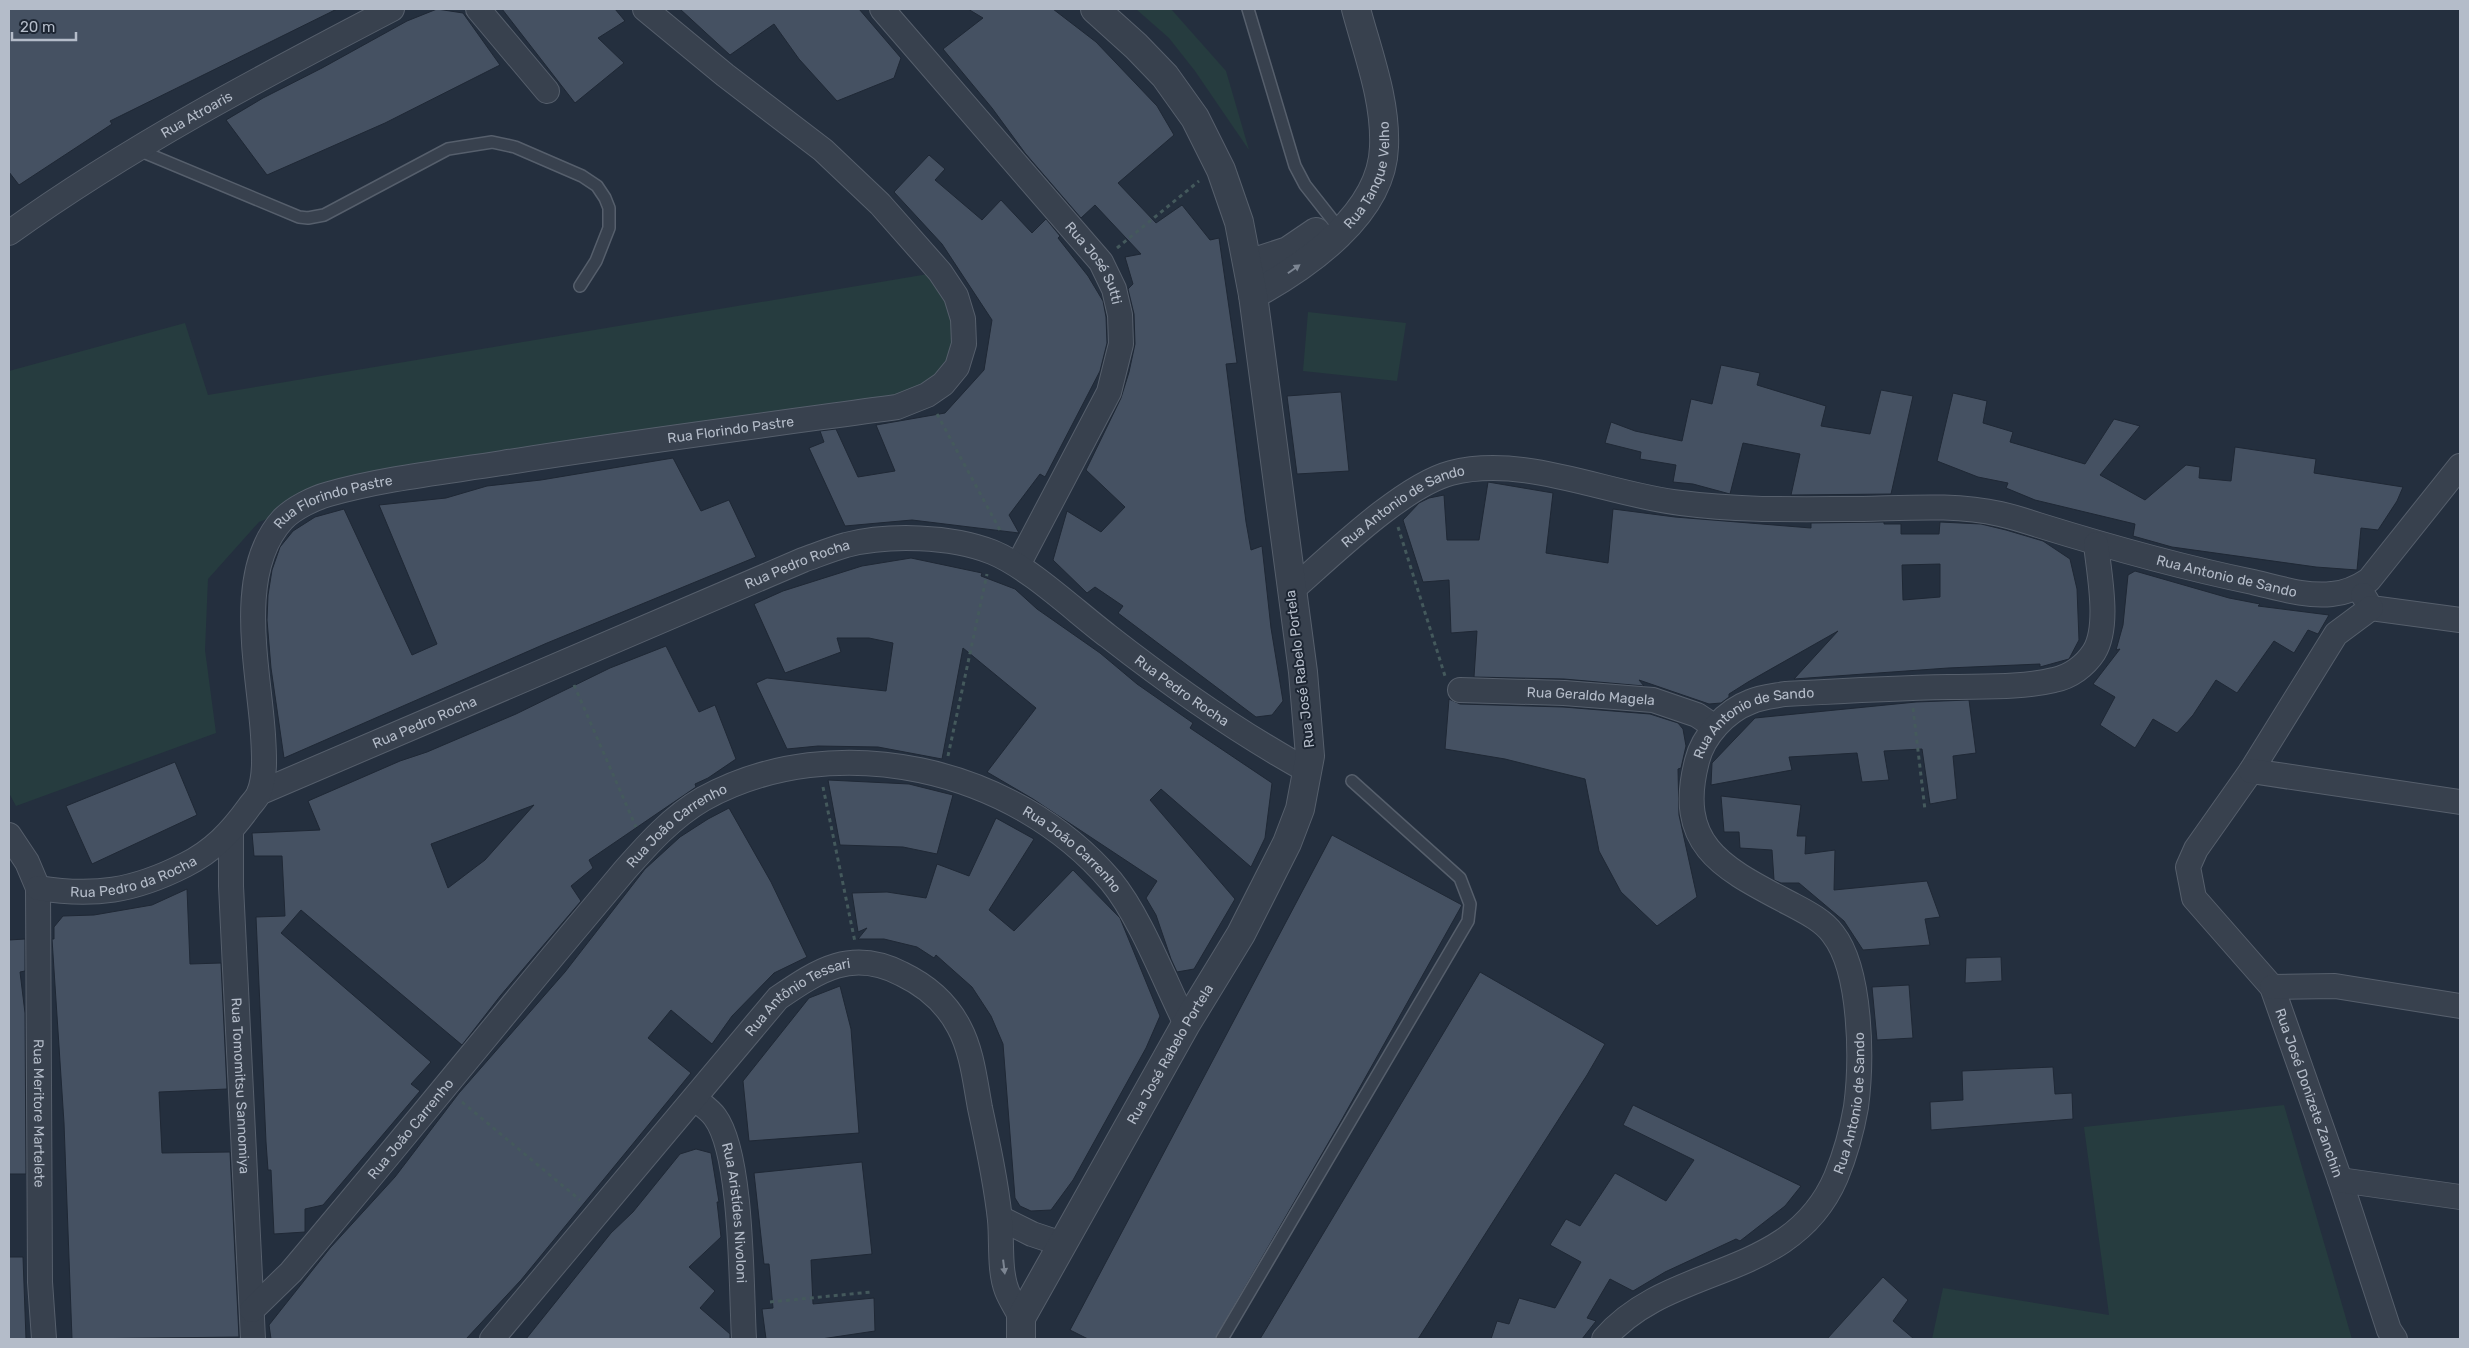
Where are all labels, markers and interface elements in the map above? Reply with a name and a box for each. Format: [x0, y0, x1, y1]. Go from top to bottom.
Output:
scale bar [12, 10, 76, 42]
text: 20 m [20, 18, 55, 36]
street label: Rua Atroaris [158, 87, 235, 142]
street label: Rua Tanque Velho [1340, 121, 1393, 232]
street label: Rua José Sutti [1062, 218, 1126, 306]
one-way arrow [1288, 264, 1301, 274]
street label: Rua Florindo Pastre [666, 413, 795, 447]
street label: Rua Antonio de Sando [1338, 462, 1466, 551]
street label: Rua Florindo Pastre [270, 471, 394, 532]
street label: Rua Pedro Rocha [742, 536, 852, 592]
street label: Rua Antonio de Sando [2155, 551, 2299, 601]
street label: Rua José Rabelo Portela [1282, 589, 1318, 749]
street label: Rua Pedro Rocha [1132, 651, 1232, 730]
street label: Rua Geraldo Magela [1526, 683, 1656, 709]
street label: Rua Antonio de Sando [1690, 684, 1815, 761]
street label: Rua Pedro Rocha [370, 692, 479, 752]
street label: Rua João Carrenho [623, 780, 730, 871]
street label: Rua João Carrenho [1020, 802, 1125, 896]
street label: Rua Pedro da Rocha [70, 852, 200, 900]
street label: Rua Antônio Tessari [741, 955, 851, 1040]
street label: Rua José Rabelo Portela [1123, 981, 1217, 1127]
street label: Rua Tomomitsu Sannomiya [228, 997, 253, 1174]
street label: Rua José Donizete Zanchin [2272, 1006, 2347, 1180]
street label: Rua Antonio de Sando [1830, 1032, 1868, 1176]
street label: Rua Meritore Martelete [30, 1039, 48, 1188]
street label: Rua João Carrenho [364, 1075, 457, 1183]
street label: Rua Aristídes Nivoloni [718, 1141, 750, 1283]
one-way arrow [1000, 1259, 1008, 1275]

